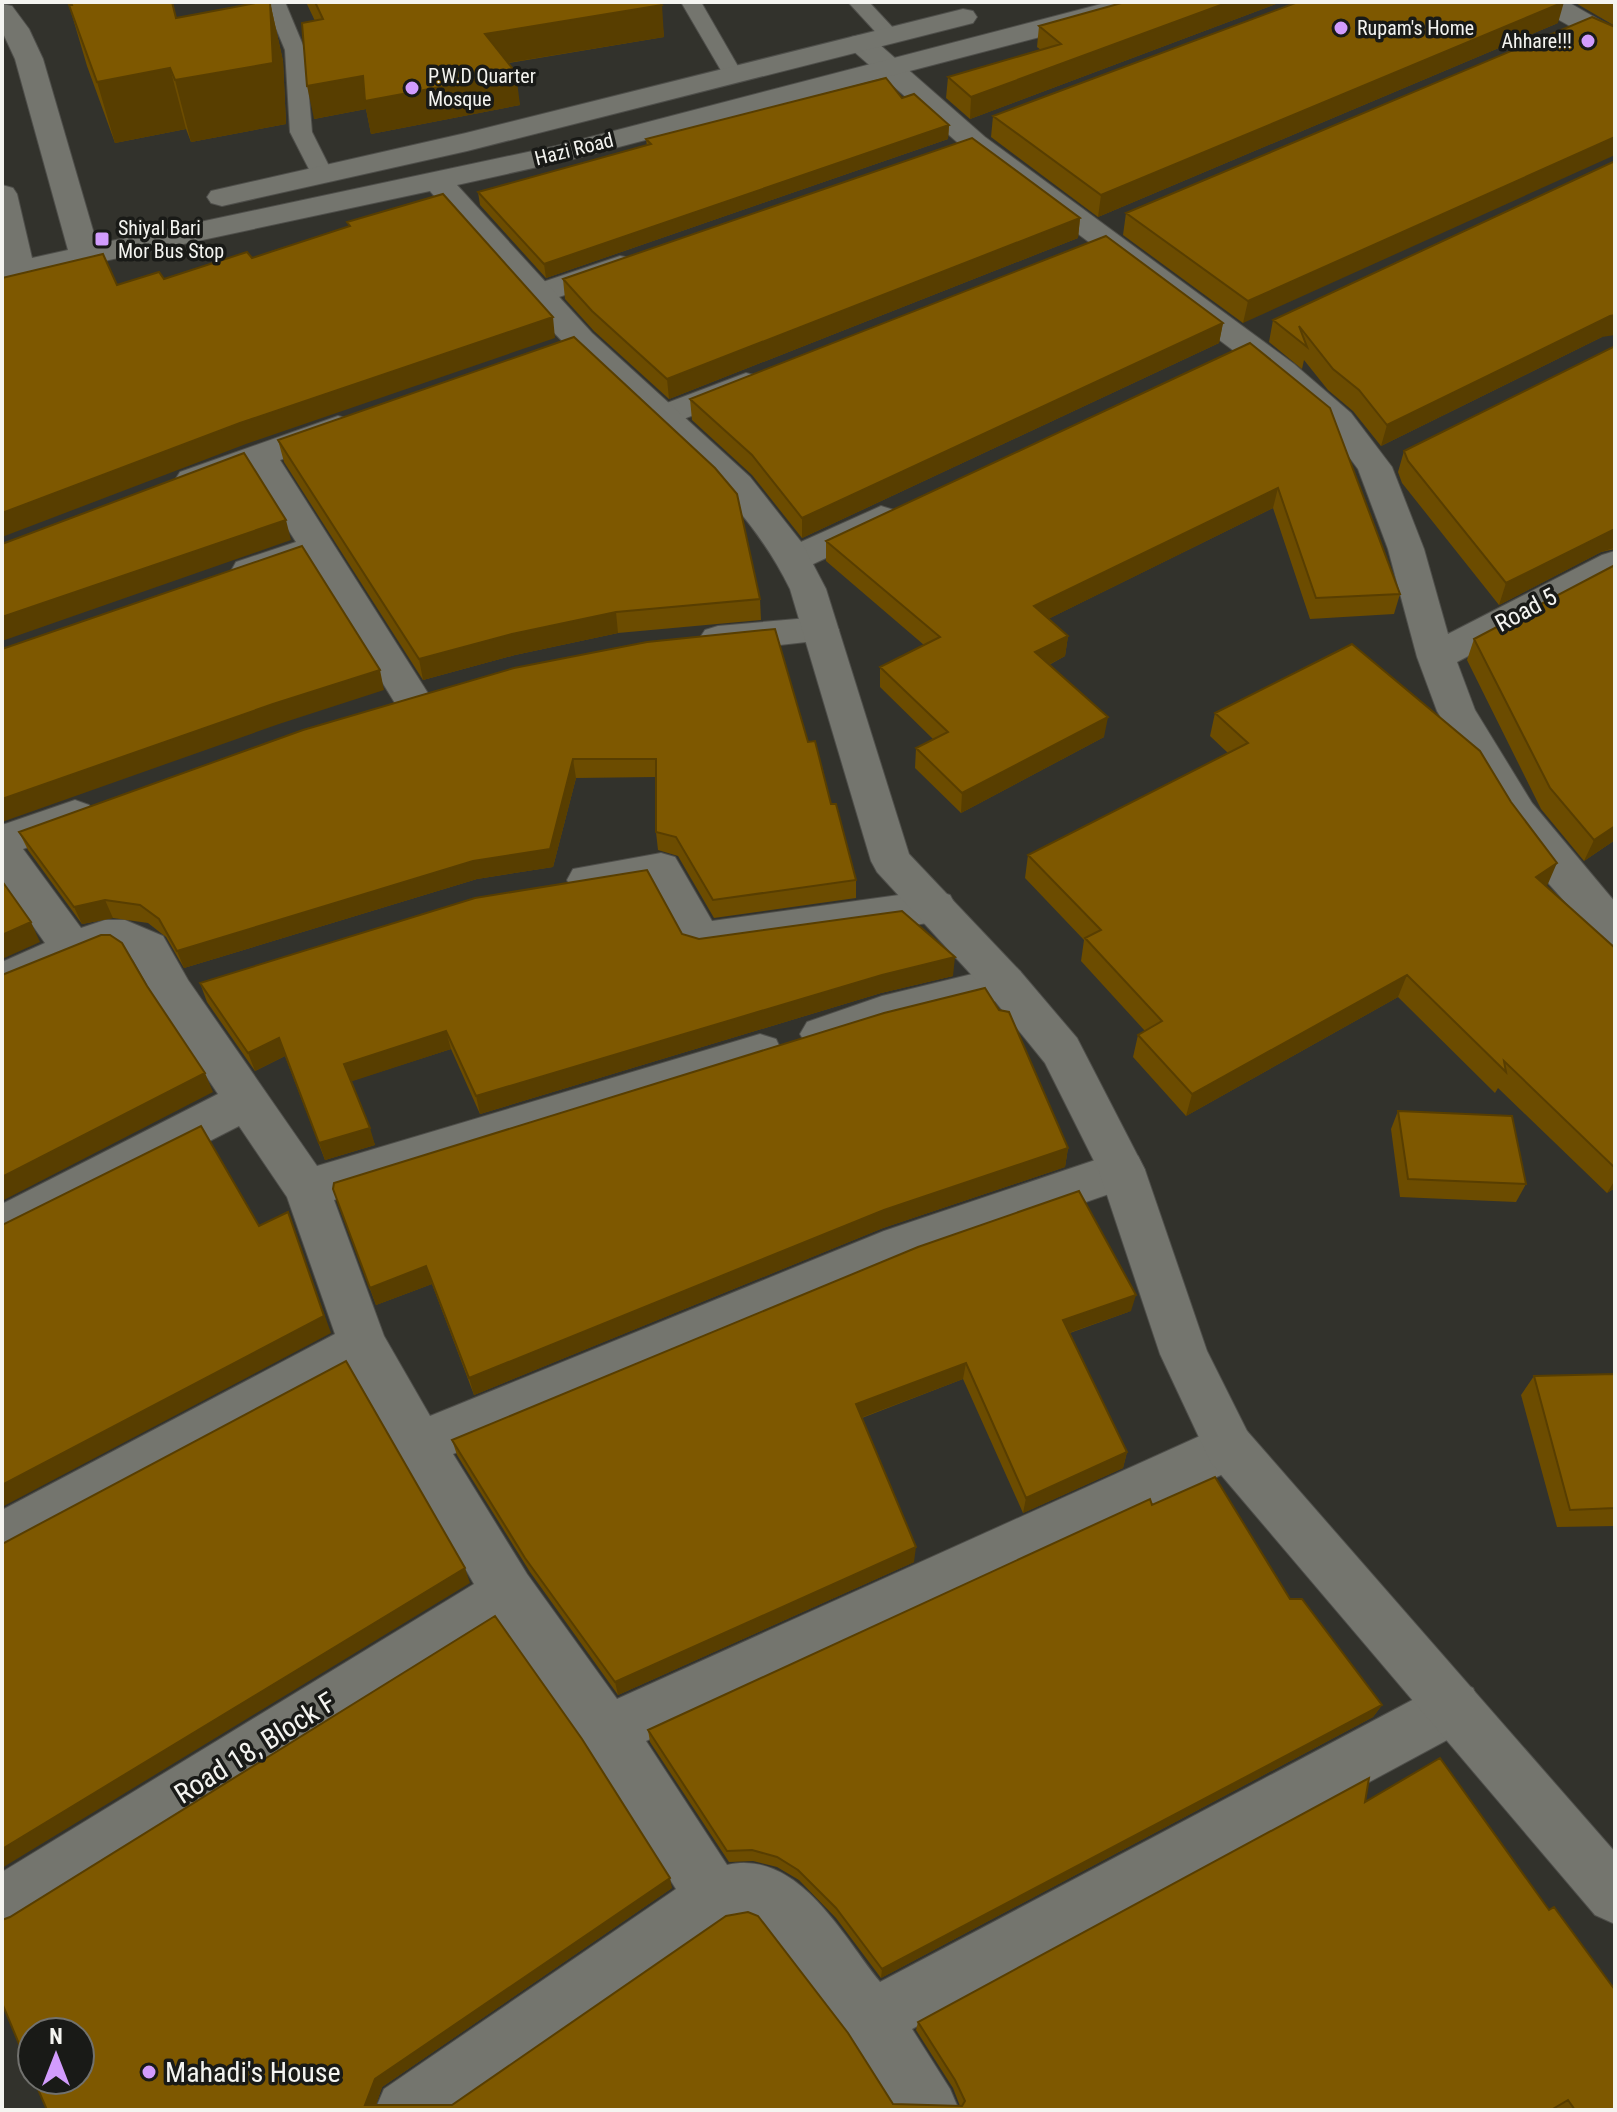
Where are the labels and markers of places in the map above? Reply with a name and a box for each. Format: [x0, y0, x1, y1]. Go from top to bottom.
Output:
place label: Rupam's Home [1357, 16, 1474, 40]
marker: Rupam's Home [1332, 19, 1350, 37]
place label: Ahhare!!! [1502, 29, 1572, 53]
marker: Ahhare!!! [1579, 32, 1597, 50]
place label: P.W.D Quarter Mosque [428, 64, 536, 111]
marker: P.W.D Quarter Mosque [403, 79, 421, 97]
place label: Shiyal Bari Mor Bus Stop [118, 216, 224, 263]
marker: Shiyal Bari Mor Bus Stop [93, 230, 111, 248]
place label: Mahadi's House [165, 2056, 341, 2089]
marker: Mahadi's House [140, 2063, 158, 2081]

